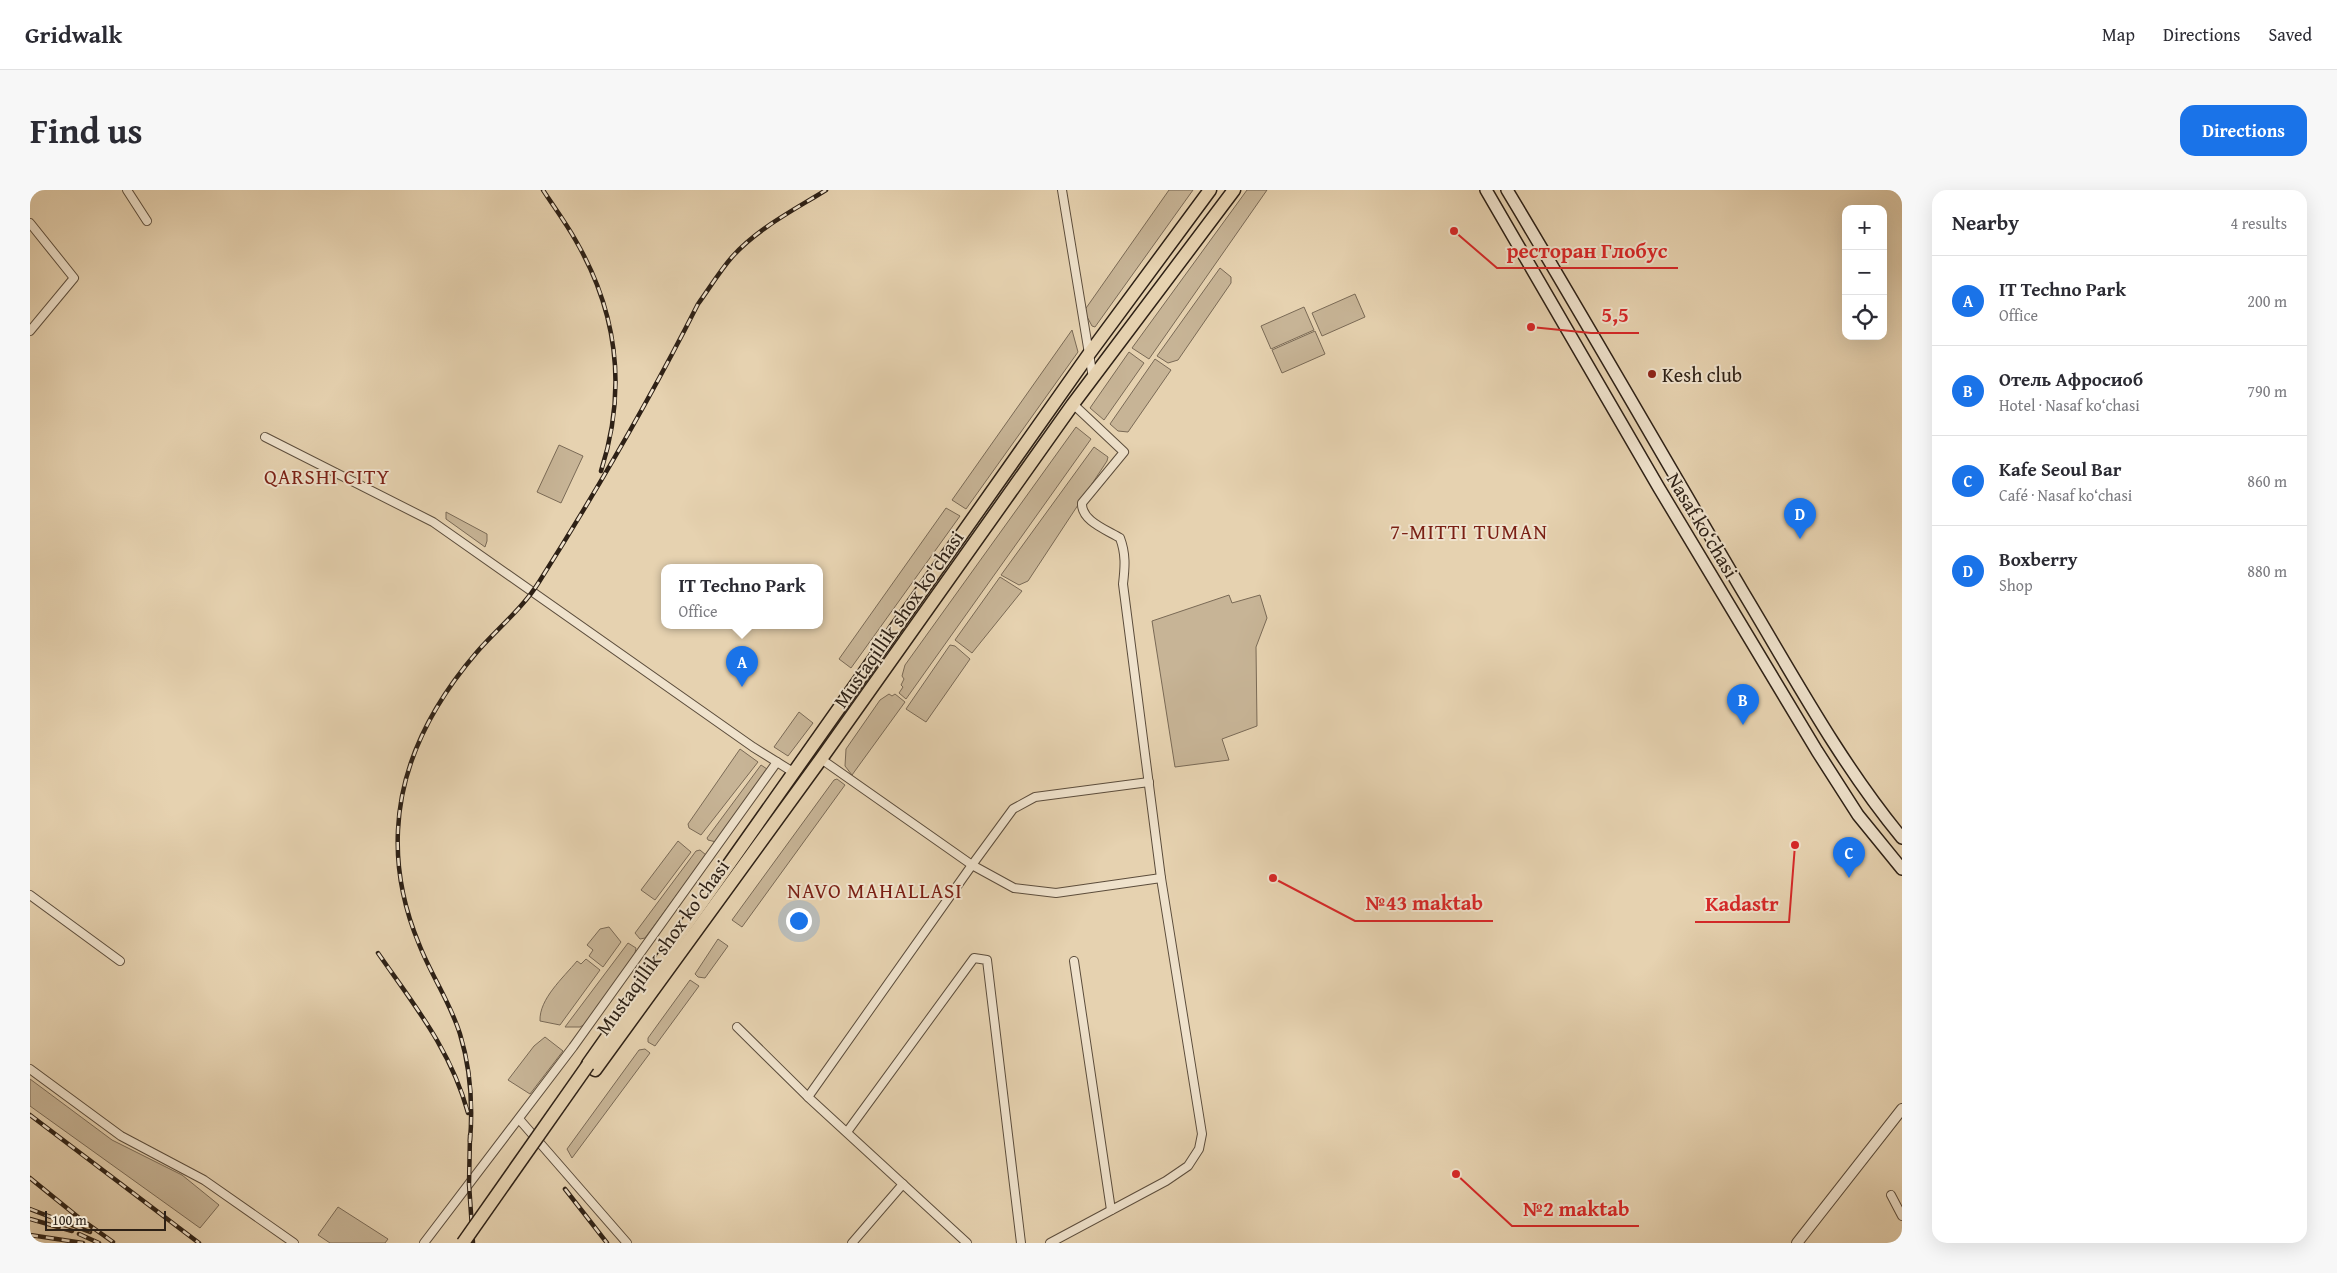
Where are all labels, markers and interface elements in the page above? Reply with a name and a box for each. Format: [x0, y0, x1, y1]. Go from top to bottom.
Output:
text: Gridwalk [25, 17, 122, 52]
text: Map [2102, 21, 2135, 48]
text: Directions [2163, 21, 2240, 48]
text: Saved [2268, 21, 2312, 48]
text: Find us [30, 105, 143, 156]
button: Directions [2180, 105, 2307, 156]
map controls [1842, 205, 1887, 340]
button: + [1842, 205, 1887, 250]
text: Nearby [1952, 207, 2019, 238]
text: 4 results [2230, 211, 2287, 235]
callout: ресторан Глобус [1497, 232, 1678, 268]
text: ресторан Глобус [1506, 235, 1668, 266]
button: − [1842, 250, 1887, 295]
text: IT Techno Park [1999, 275, 2126, 303]
text: A [1963, 289, 1973, 313]
text: 200 m [2247, 289, 2287, 313]
button: locate [1842, 295, 1887, 340]
callout: 5,5 [1591, 297, 1639, 333]
text: 5,5 [1601, 299, 1629, 330]
text: Office [1999, 303, 2038, 327]
place label: Kesh club [1662, 360, 1742, 389]
text: Отель Афросиоб [1999, 365, 2143, 393]
marker: Kesh club [1646, 368, 1658, 380]
text: B [1963, 379, 1973, 403]
text: 790 m [2247, 379, 2287, 403]
text: Hotel · Nasaf ko‘chasi [1999, 393, 2140, 417]
text: Kafe Seoul Bar [1999, 455, 2122, 483]
district label: QARSHI CITY [264, 461, 390, 492]
street label: Nasaf ko‘chasi [1660, 467, 1746, 583]
text: C [1963, 469, 1973, 493]
text: 860 m [2247, 469, 2287, 493]
text: Café · Nasaf ko‘chasi [1999, 483, 2132, 507]
pin: D [1784, 498, 1816, 539]
district label: 7-MITTI TUMAN [1390, 516, 1548, 547]
street label: Mustaqillik shox ko'chasi [826, 524, 971, 714]
text: Boxberry [1999, 545, 2077, 573]
text: D [1963, 559, 1973, 583]
text: 880 m [2247, 559, 2287, 583]
popup [661, 564, 823, 629]
text: IT Techno Park [678, 571, 806, 599]
text: Shop [1999, 573, 2033, 597]
text: Office [678, 599, 718, 623]
pin: A [726, 646, 758, 687]
pin: B [1727, 684, 1759, 725]
pin: C [1833, 837, 1865, 878]
street label: Mustaqillik shox ko'chasi [588, 853, 736, 1041]
district label: NAVO MAHALLASI [787, 875, 963, 906]
callout: №43 maktab [1355, 885, 1493, 921]
callout: Kadastr [1695, 886, 1789, 922]
text: №43 maktab [1365, 887, 1483, 918]
text: Kadastr [1705, 888, 1779, 919]
your location [786, 908, 812, 934]
callout: №2 maktab [1512, 1190, 1639, 1226]
text: №2 maktab [1523, 1193, 1630, 1224]
scale bar [45, 1208, 166, 1231]
text: 100 m [52, 1210, 87, 1230]

